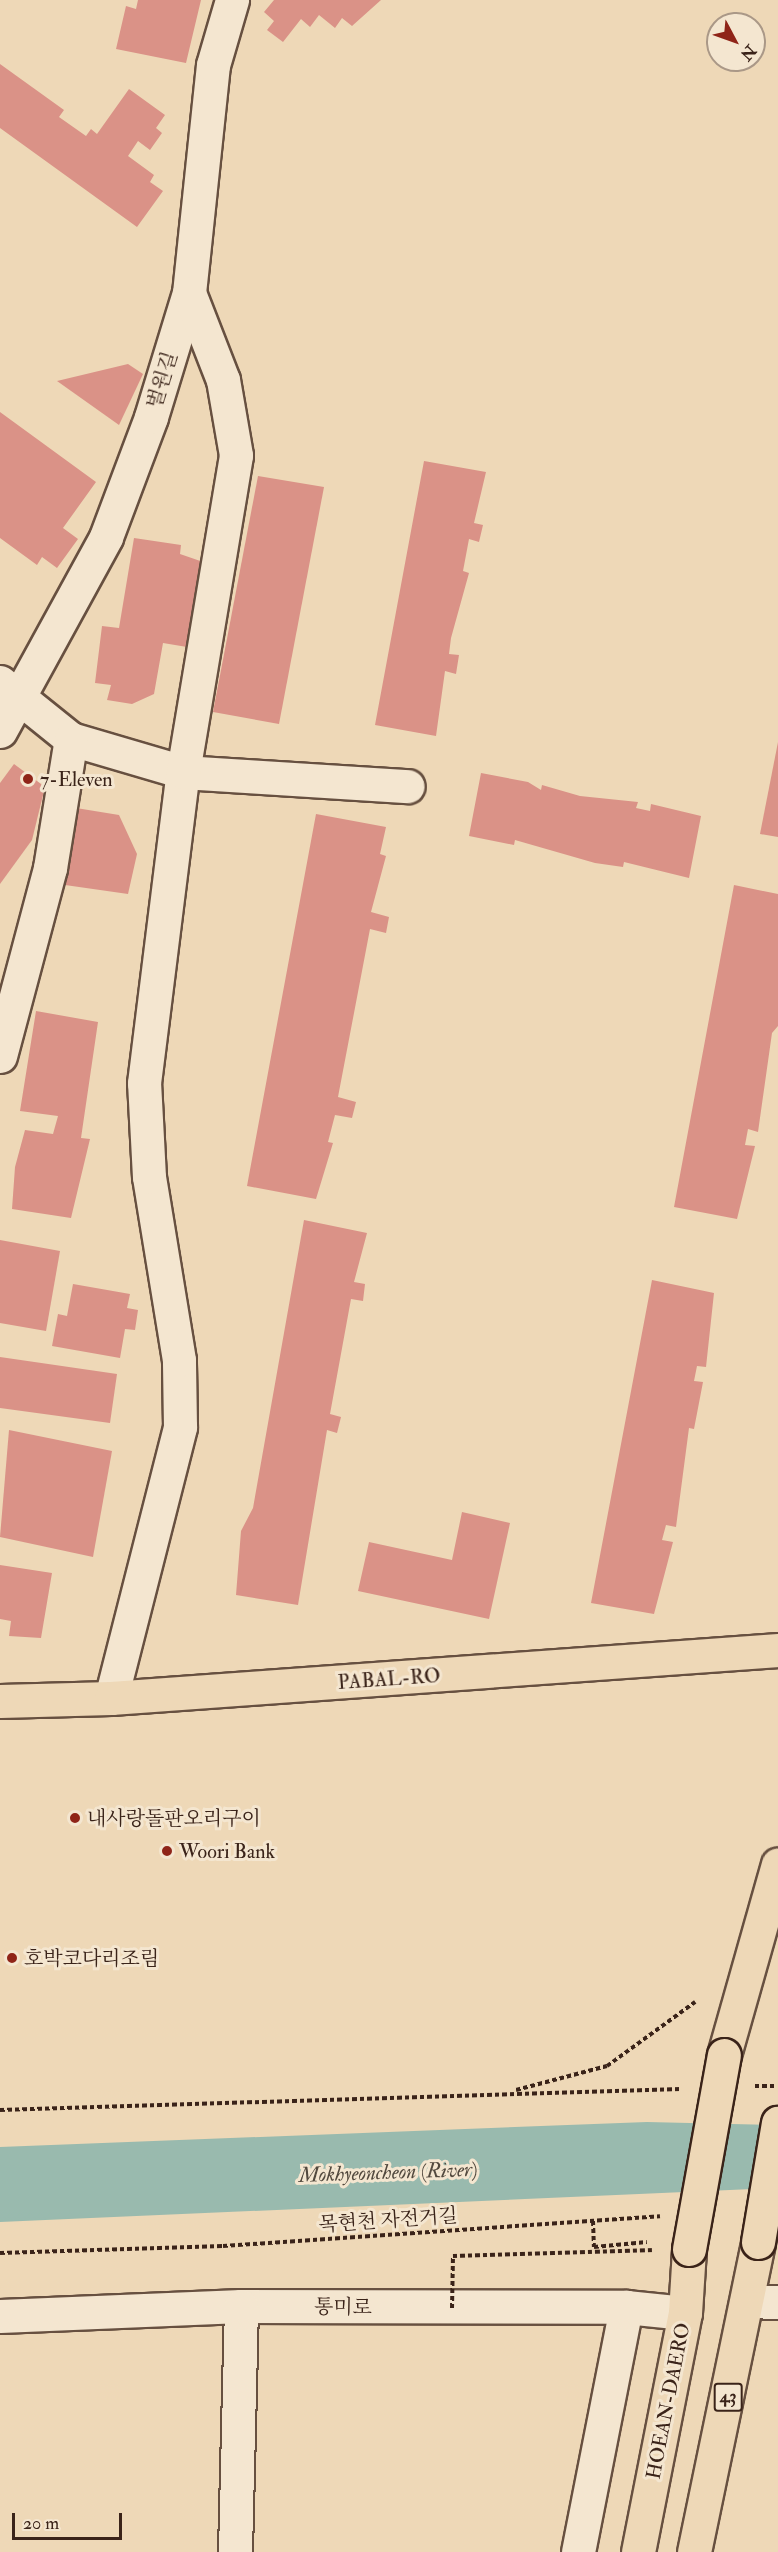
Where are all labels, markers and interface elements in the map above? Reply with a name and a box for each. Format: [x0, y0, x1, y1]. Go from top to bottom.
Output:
north arrow [706, 12, 766, 72]
text: N [736, 41, 760, 64]
street label: 벌원길 [142, 349, 182, 411]
place label: 7-Eleven [40, 767, 113, 791]
marker: 7-Eleven [21, 772, 35, 786]
street label: PABAL-RO [337, 1663, 441, 1695]
place label: 내사랑돌판오리구이 [87, 1806, 261, 1830]
marker: 내사랑돌판오리구이 [68, 1811, 82, 1825]
place label: Woori Bank [179, 1839, 275, 1863]
marker: Woori Bank [160, 1844, 174, 1858]
place label: 호박코다리조림 [24, 1946, 159, 1970]
marker: 호박코다리조림 [5, 1951, 19, 1965]
water label: Mokhyeoncheon (River) [298, 2157, 478, 2189]
street label: 목현천 자전거길 [318, 2203, 458, 2237]
street label: 통미로 [314, 2294, 372, 2320]
street label: HOEAN-DAERO [641, 2321, 695, 2481]
road number: 43 [713, 2382, 743, 2412]
scale bar [15, 2501, 124, 2539]
text: 20 m [23, 2512, 59, 2535]

